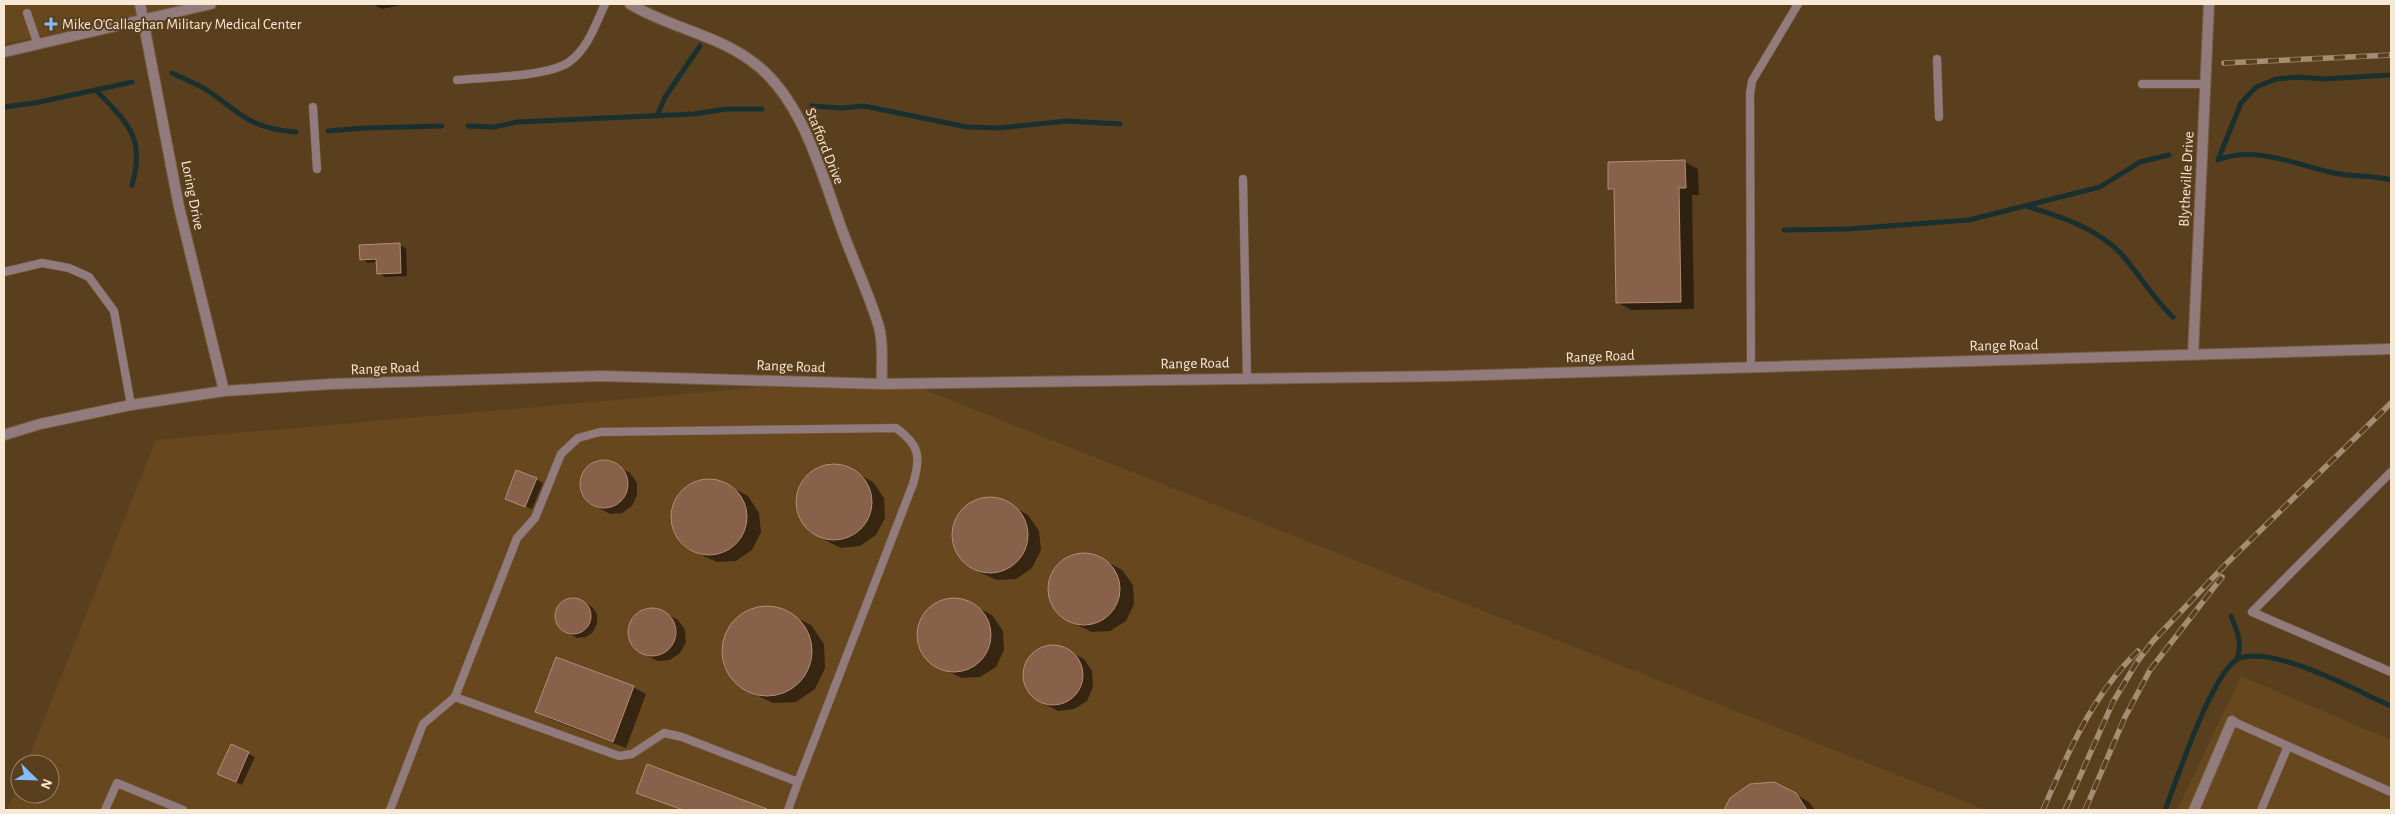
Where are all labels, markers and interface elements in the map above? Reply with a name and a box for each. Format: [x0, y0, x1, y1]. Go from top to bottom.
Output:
marker: Mike O'Callaghan Military Medical Center [44, 17, 58, 31]
place label: Mike O'Callaghan Military Medical Center [62, 17, 302, 32]
street label: Stafford Drive [802, 106, 847, 187]
street label: Blytheville Drive [2177, 131, 2196, 227]
street label: Loring Drive [178, 159, 207, 231]
street label: Range Road [1969, 337, 2039, 354]
street label: Range Road [1565, 348, 1635, 365]
street label: Range Road [1160, 355, 1230, 372]
street label: Range Road [756, 358, 826, 375]
street label: Range Road [350, 360, 420, 377]
north arrow [10, 754, 60, 804]
text: N [38, 776, 54, 791]

